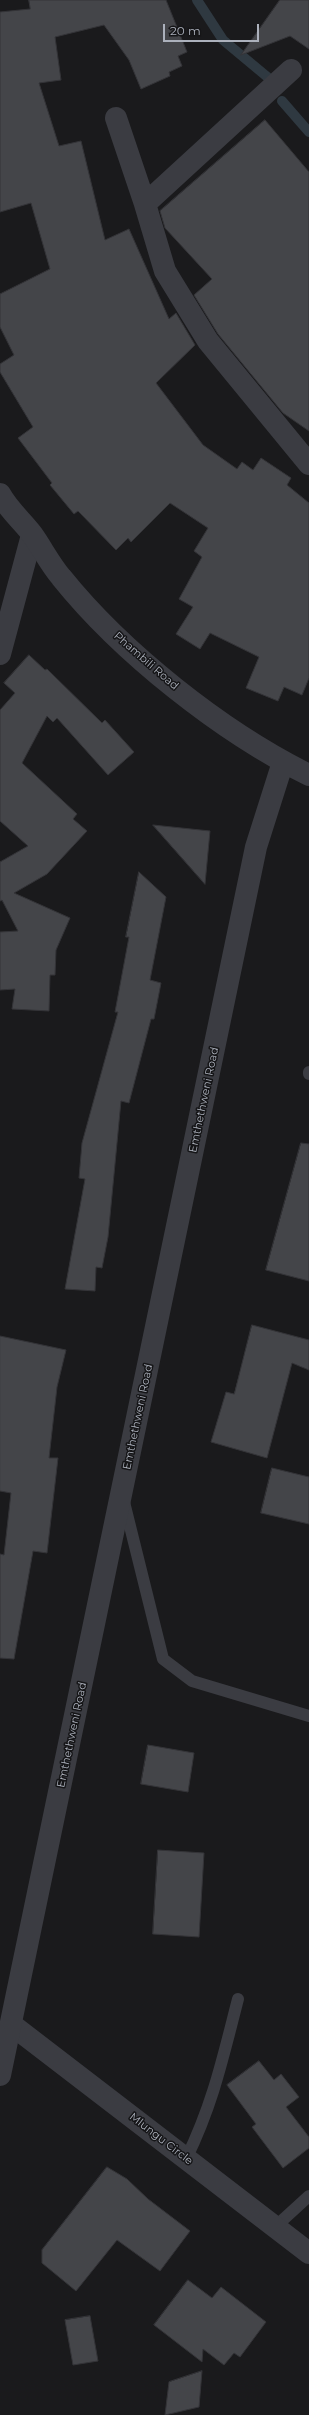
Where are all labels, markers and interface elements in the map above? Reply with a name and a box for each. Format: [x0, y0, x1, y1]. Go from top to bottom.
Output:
scale bar [165, 16, 261, 42]
text: 20 m [170, 23, 201, 38]
street label: Phambili Road [111, 629, 181, 693]
street label: Emthethweni Road [186, 1046, 222, 1154]
street label: Emthethweni Road [120, 1363, 156, 1471]
street label: Emthethweni Road [54, 1681, 90, 1789]
street label: Mlungu Circle [127, 2110, 195, 2168]

